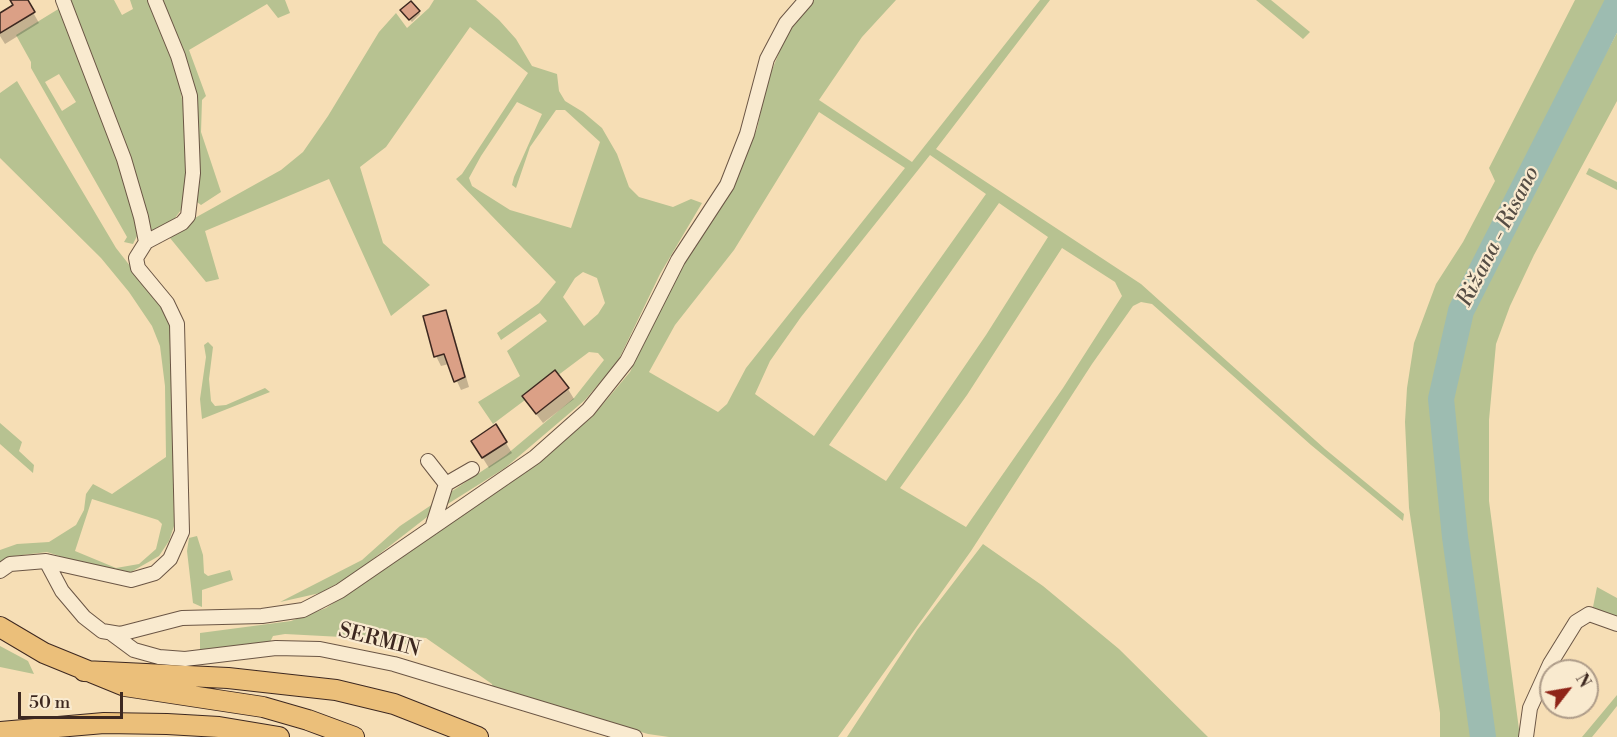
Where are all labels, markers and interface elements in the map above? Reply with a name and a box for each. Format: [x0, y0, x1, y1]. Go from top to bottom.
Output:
water label: Rižana - Risano [1452, 162, 1546, 312]
street label: SERMIN [336, 619, 422, 663]
north arrow [1539, 659, 1599, 719]
text: N [1571, 670, 1595, 691]
scale bar [21, 680, 126, 718]
text: 50 m [29, 691, 70, 714]

